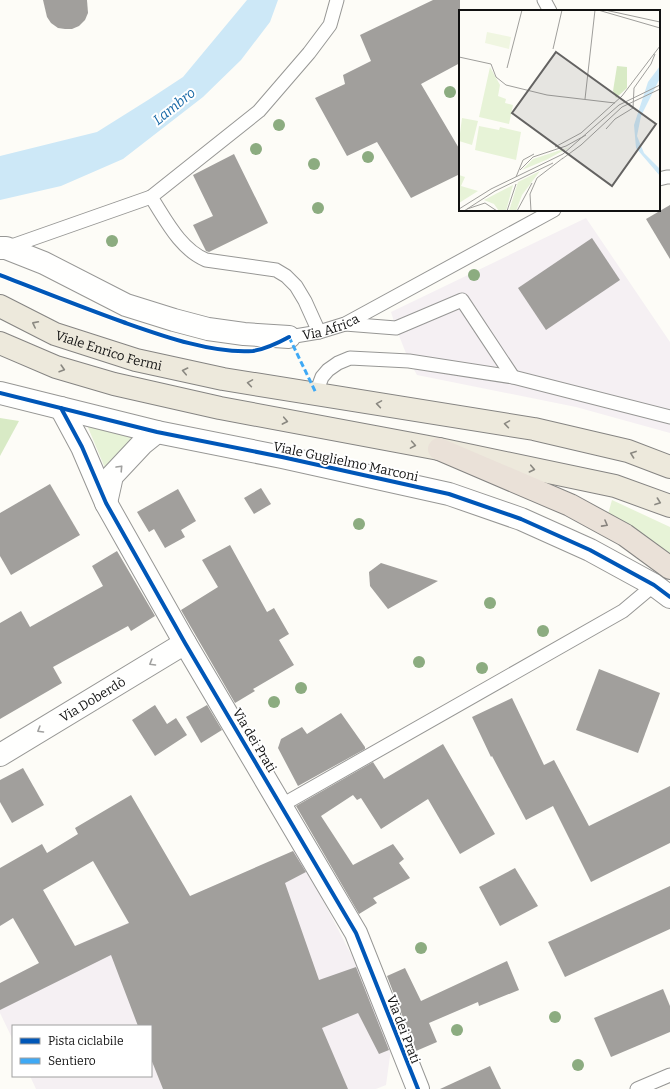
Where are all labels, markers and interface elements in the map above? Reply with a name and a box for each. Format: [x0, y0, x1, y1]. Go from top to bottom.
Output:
inset map [459, 10, 660, 211]
water label: Lambro [150, 84, 199, 129]
street label: Via Africa [301, 311, 362, 343]
one-way arrow [31, 321, 39, 328]
street label: Viale Enrico Fermi [53, 328, 164, 374]
one-way arrow [58, 364, 65, 373]
one-way arrow [182, 367, 188, 375]
one-way arrow [247, 379, 253, 388]
one-way arrow [376, 400, 382, 409]
one-way arrow [282, 416, 288, 425]
one-way arrow [504, 420, 510, 429]
street label: Viale Guglielmo Marconi [272, 439, 420, 484]
one-way arrow [410, 440, 416, 448]
one-way arrow [630, 450, 637, 458]
one-way arrow [529, 464, 535, 472]
one-way arrow [115, 465, 123, 473]
one-way arrow [654, 497, 661, 505]
one-way arrow [601, 519, 608, 527]
one-way arrow [149, 659, 156, 666]
street label: Via Doberdò [57, 674, 128, 725]
street label: Via dei Prati [230, 706, 280, 775]
one-way arrow [37, 726, 44, 733]
street label: Via dei Prati [384, 993, 423, 1065]
legend [12, 1025, 152, 1077]
text: Pista ciclabile [48, 1034, 123, 1048]
text: Sentiero [48, 1054, 96, 1068]

